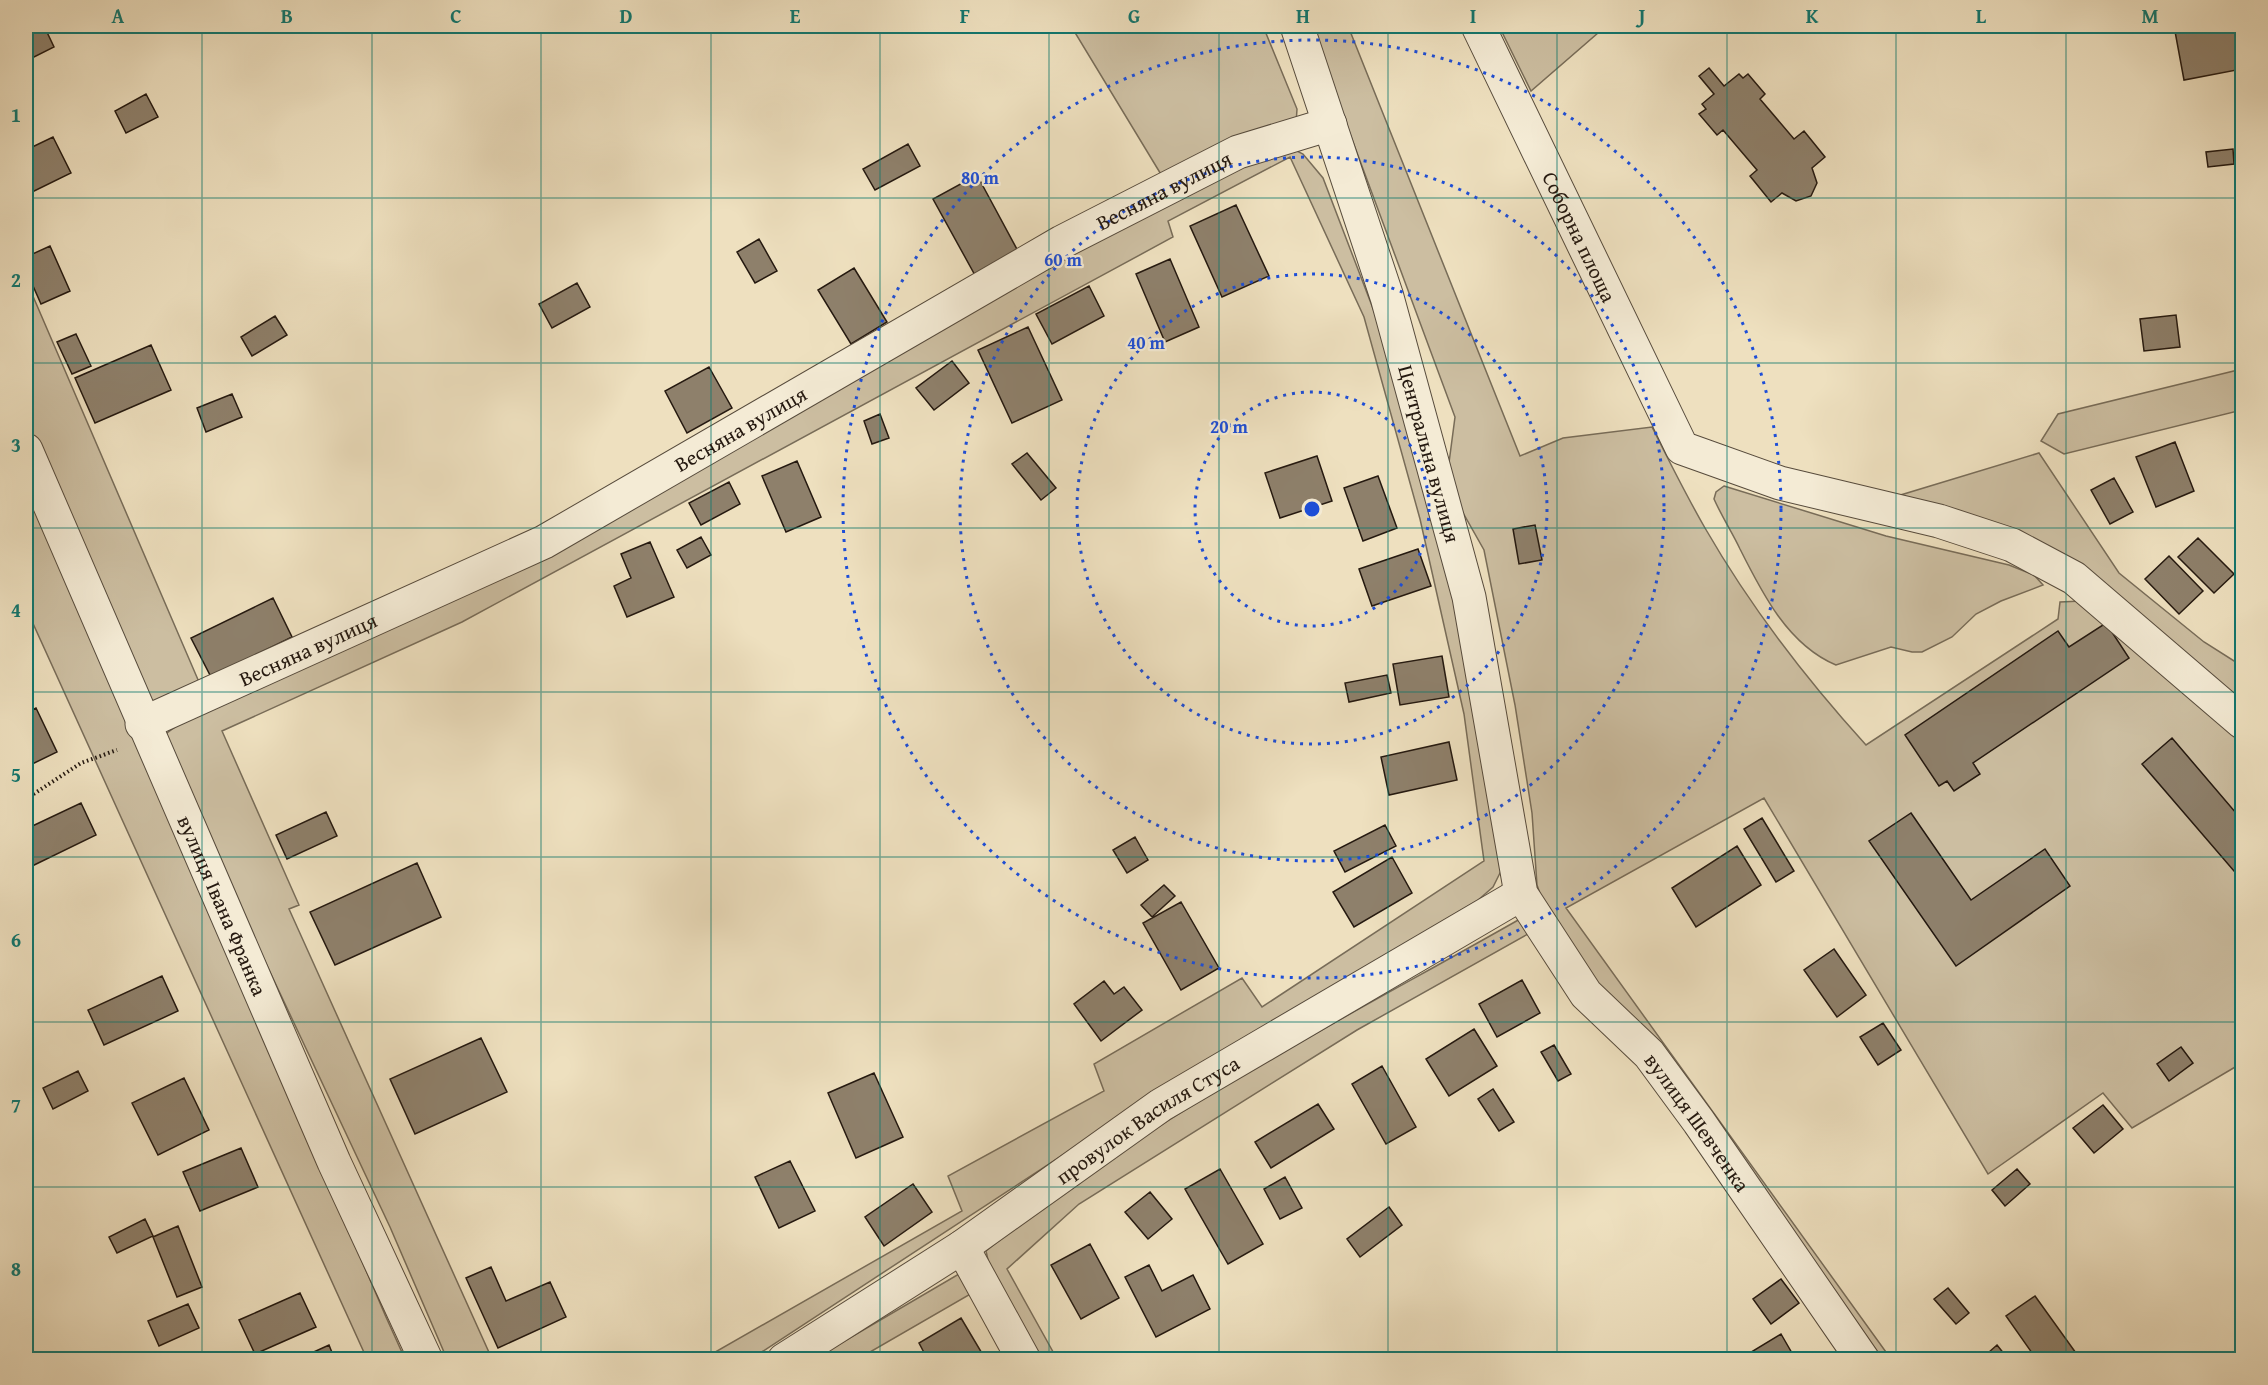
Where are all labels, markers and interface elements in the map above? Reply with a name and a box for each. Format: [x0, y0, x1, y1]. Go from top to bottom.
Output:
text: A [112, 1, 125, 30]
text: B [281, 1, 293, 30]
text: C [450, 1, 462, 30]
text: D [619, 1, 633, 30]
text: E [790, 1, 801, 30]
text: F [960, 1, 970, 30]
text: G [1128, 1, 1140, 30]
text: H [1296, 1, 1310, 30]
text: I [1470, 1, 1476, 30]
text: J [1636, 1, 1646, 30]
text: K [1806, 1, 1819, 30]
text: L [1976, 1, 1987, 30]
text: M [2141, 1, 2159, 30]
text: 1 [11, 100, 21, 129]
street label: Весняна вулиця [1091, 142, 1237, 238]
text: 80 m [961, 164, 1000, 191]
street label: Соборна площа [1535, 166, 1625, 307]
text: 60 m [1044, 246, 1083, 273]
text: 2 [11, 265, 21, 294]
text: 40 m [1127, 329, 1166, 356]
street label: Центральна вулиця [1391, 361, 1469, 546]
street label: Весняна вулиця [668, 378, 812, 479]
text: 20 m [1210, 413, 1249, 440]
text: 3 [11, 430, 21, 459]
centre of rings [1302, 499, 1322, 519]
text: 4 [11, 595, 21, 624]
street label: Весняна вулиця [234, 604, 382, 694]
text: 5 [11, 760, 21, 789]
street label: вулиця Івана Франка [170, 810, 276, 1000]
text: 6 [11, 925, 21, 954]
street label: вулиця Шевченка [1637, 1046, 1758, 1198]
street label: провулок Василя Стуса [1049, 1047, 1245, 1191]
text: 7 [11, 1090, 21, 1119]
text: 8 [11, 1254, 21, 1283]

